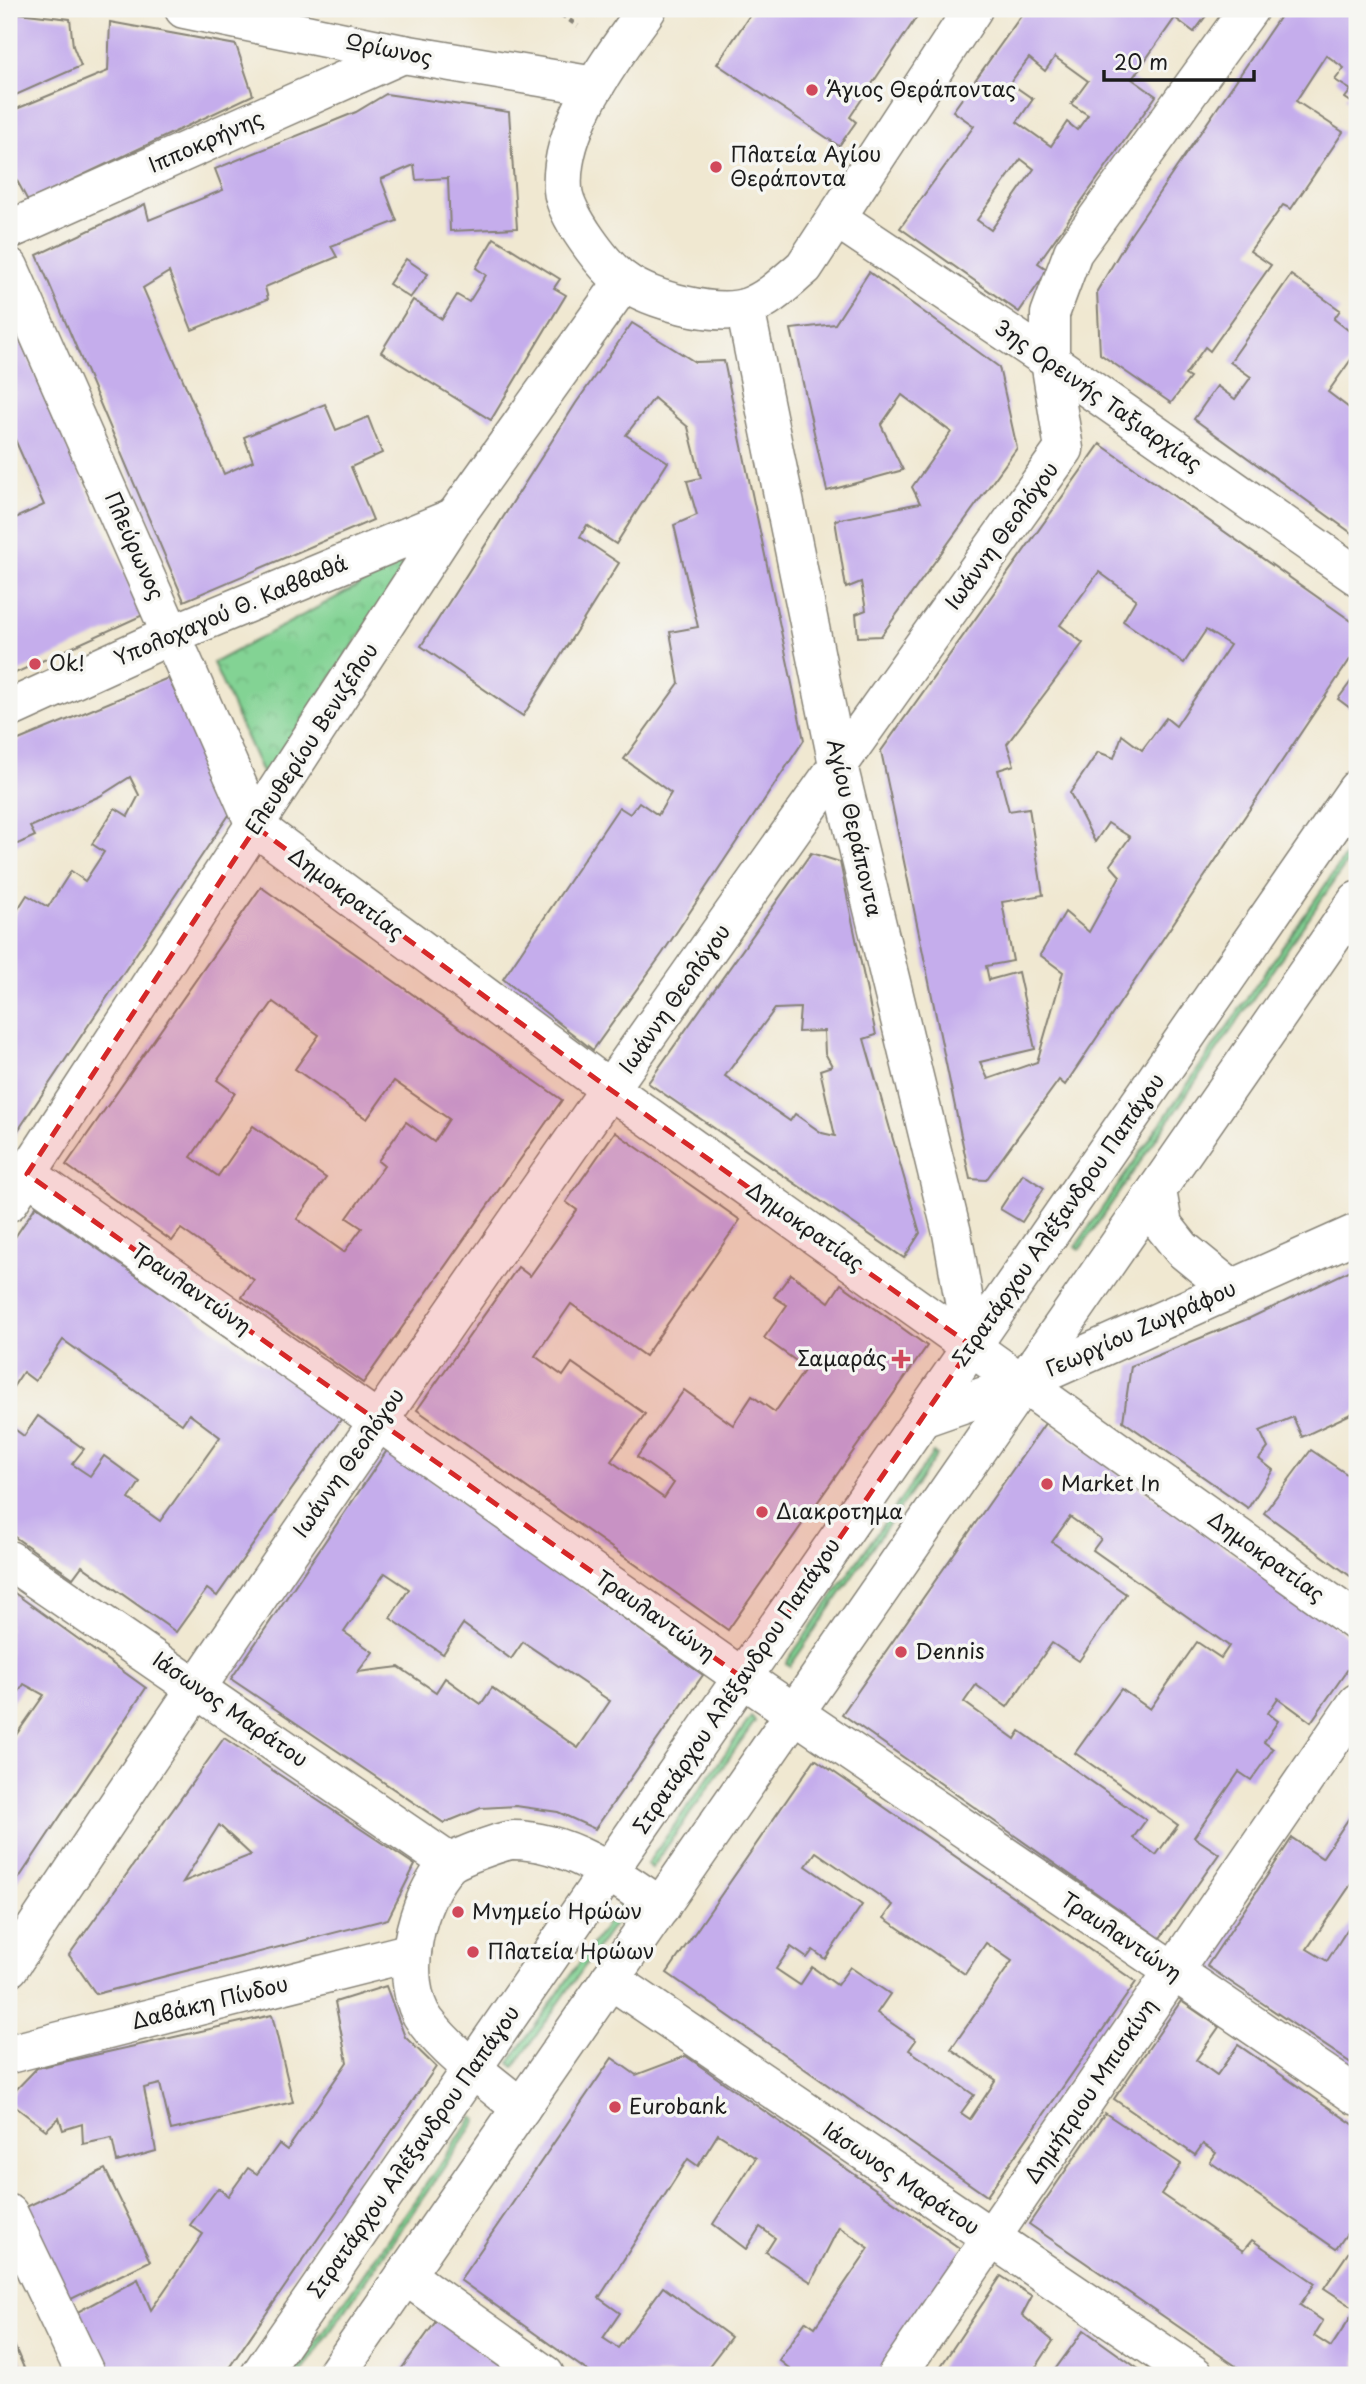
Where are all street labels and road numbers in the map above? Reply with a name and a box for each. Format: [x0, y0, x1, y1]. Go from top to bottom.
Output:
street label: Ωρίωνος [343, 24, 435, 72]
street label: Ιπποκρήνης [143, 101, 268, 180]
street label: 3ης Ορεινής Ταξιαρχίας [989, 310, 1210, 478]
street label: Ιωάννη Θεολόγου [936, 454, 1065, 615]
street label: Πλεύρωνος [98, 486, 174, 604]
street label: Υπολοχαγού Θ. Καββαθά [109, 545, 352, 673]
street label: Ελευθερίου Βενιζέλου [236, 636, 385, 840]
street label: Αγίου Θεράποντα [820, 736, 892, 920]
street label: Δημοκρατίας [283, 838, 412, 947]
street label: Ιωάννη Θεολόγου [610, 917, 737, 1079]
street label: Στρατάρχου Αλέξανδρου Παπάγου [944, 1066, 1171, 1372]
street label: Δημοκρατίας [741, 1173, 872, 1278]
street label: Τραυλαντώνη [126, 1234, 259, 1341]
street label: Γεωργίου Ζωγράφου [1040, 1271, 1241, 1384]
street label: Ιωάννη Θεολόγου [284, 1381, 411, 1543]
street label: Δημοκρατίας [1202, 1502, 1332, 1609]
street label: Στρατάρχου Αλέξανδρου Παπάγου [624, 1530, 847, 1839]
street label: Τραυλαντώνη [590, 1561, 723, 1668]
street label: Ιάσωνος Μαράτου [147, 1643, 315, 1774]
street label: Τραυλαντώνη [1055, 1883, 1189, 1988]
street label: Δαβάκη Πίνδου [128, 1966, 291, 2036]
street label: Δημήτριου Μπισκίνη [1015, 1991, 1163, 2189]
street label: Στρατάρχου Αλέξανδρου Παπάγου [299, 1998, 526, 2304]
street label: Ιάσωνος Μαράτου [817, 2113, 987, 2242]

